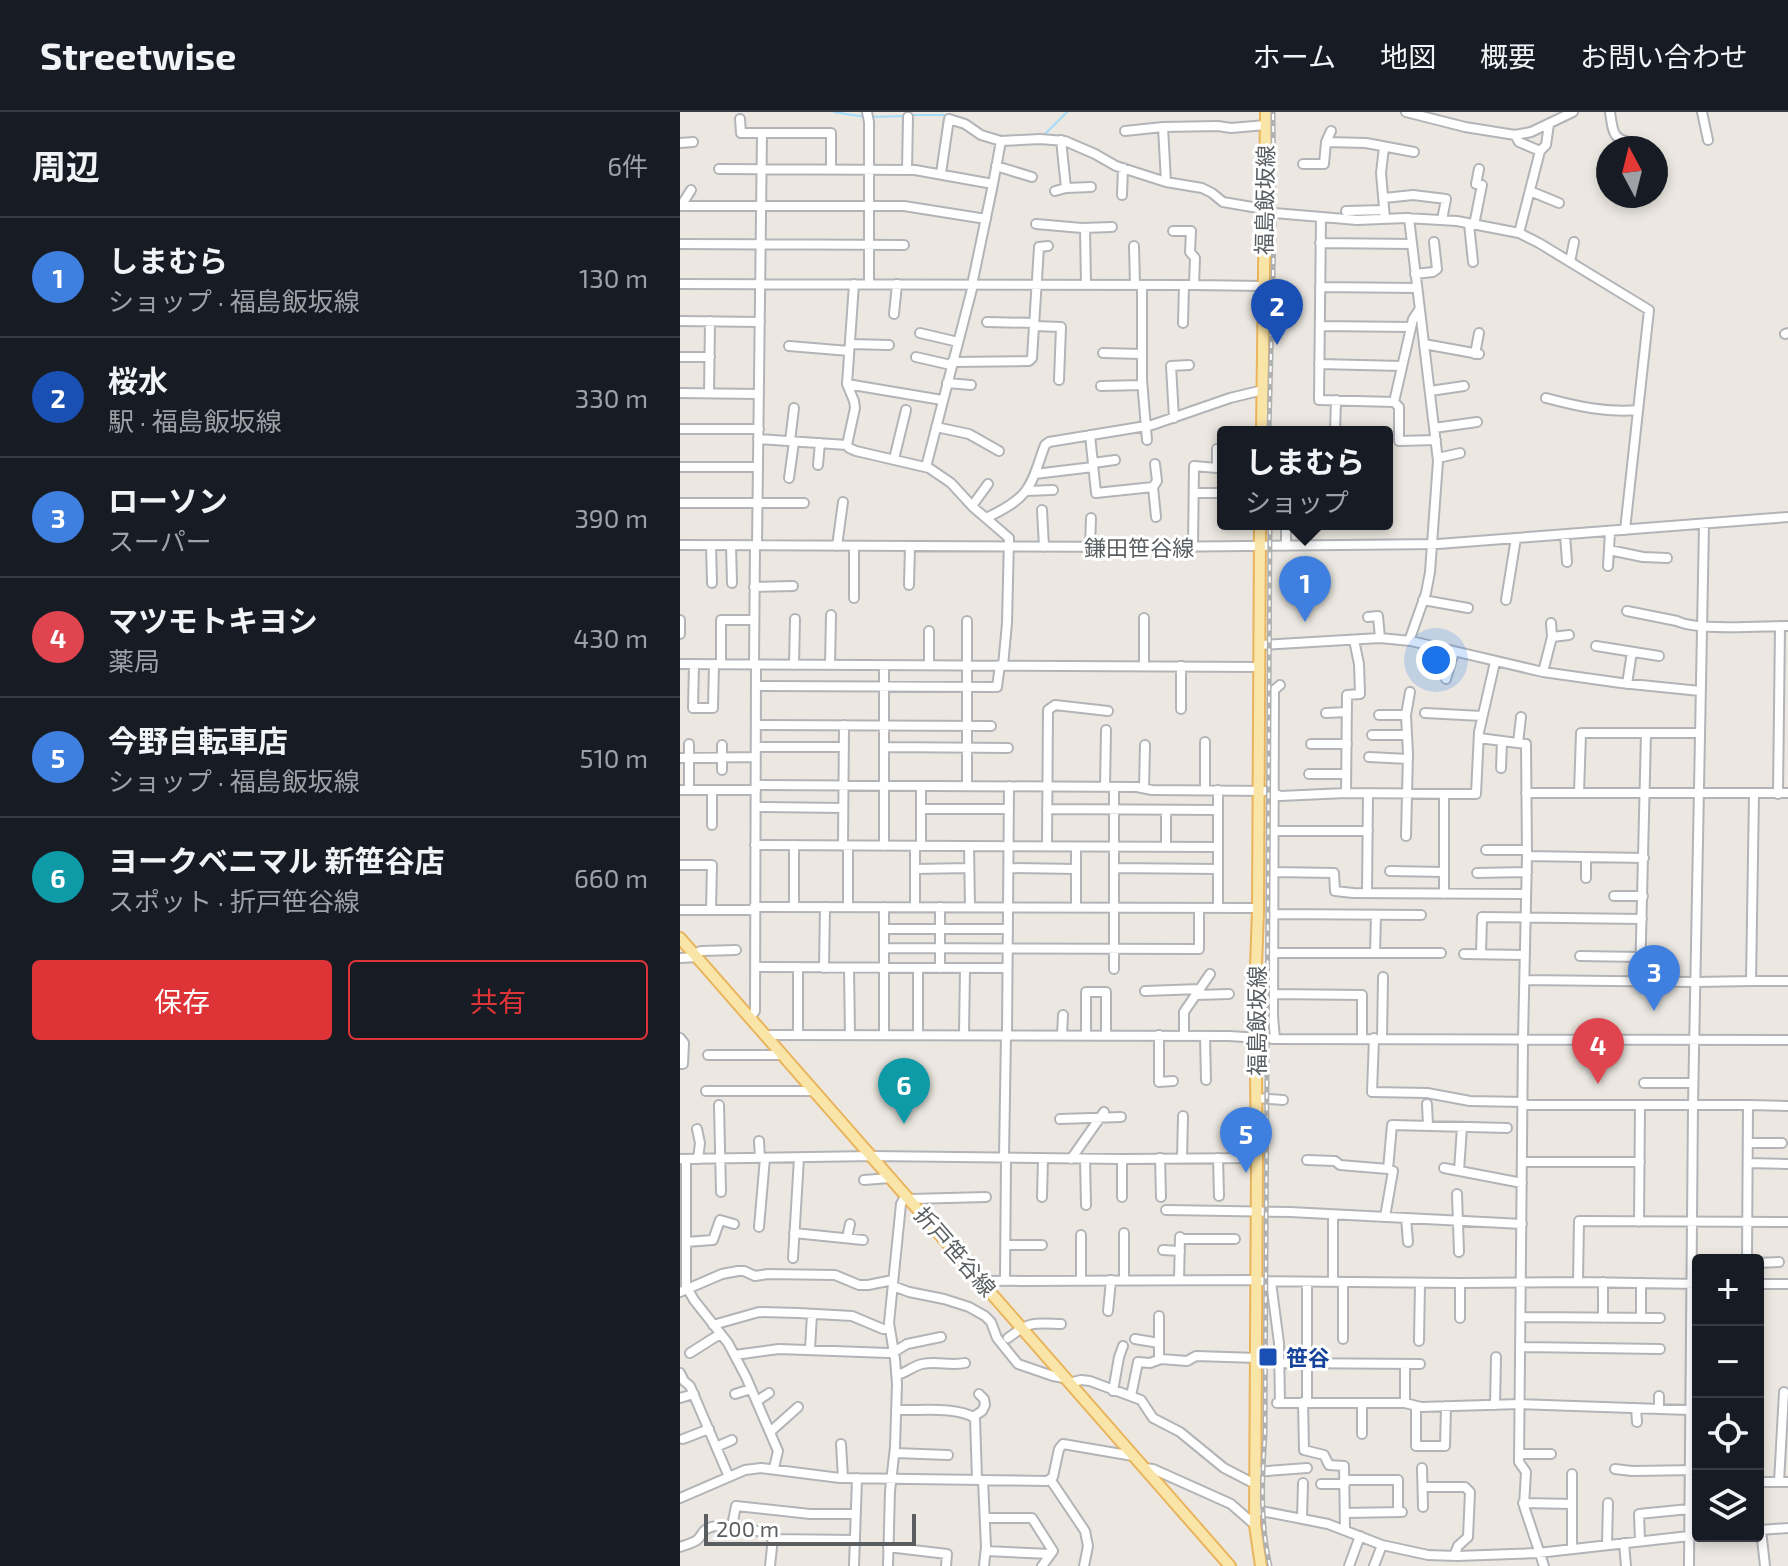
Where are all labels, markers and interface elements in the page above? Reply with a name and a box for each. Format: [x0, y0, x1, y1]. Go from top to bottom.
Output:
text: Streetwise [40, 32, 236, 78]
text: ホーム [1253, 39, 1336, 73]
text: 地図 [1380, 39, 1436, 73]
text: 概要 [1480, 39, 1536, 73]
text: お問い合わせ [1580, 39, 1748, 73]
north arrow [1596, 136, 1668, 208]
text: 周辺 [32, 145, 100, 186]
street label: 福島飯坂線 [1250, 145, 1278, 255]
text: 6件 [607, 150, 648, 181]
text: しまむら [108, 242, 228, 278]
text: 1 [52, 262, 64, 293]
text: 130 m [579, 262, 648, 293]
pin: 2 [1251, 279, 1303, 345]
text: ショップ · 福島飯坂線 [108, 285, 360, 316]
text: 桜水 [108, 362, 168, 398]
text: 2 [50, 382, 66, 413]
text: 330 m [575, 382, 648, 413]
text: 駅 · 福島飯坂線 [108, 405, 282, 436]
popup [1217, 426, 1393, 530]
text: しまむら [1245, 443, 1365, 479]
text: ローソン [108, 482, 228, 518]
text: ショップ [1245, 486, 1349, 517]
text: 3 [51, 502, 65, 533]
text: 390 m [574, 502, 648, 533]
text: スーパー [108, 525, 212, 556]
street label: 鎌田笹谷線 [1084, 534, 1194, 560]
pin: 1 [1279, 556, 1331, 622]
text: マツモトキヨシ [108, 602, 318, 638]
text: 4 [50, 622, 66, 653]
text: 430 m [573, 622, 648, 653]
your location [1416, 640, 1456, 680]
text: 薬局 [108, 645, 160, 676]
text: 今野自転車店 [108, 722, 288, 758]
text: 5 [51, 742, 65, 773]
text: 510 m [579, 742, 648, 773]
text: ショップ · 福島飯坂線 [108, 765, 360, 796]
text: ヨークベニマル 新笹谷店 [108, 842, 444, 878]
text: 6 [50, 862, 66, 893]
text: 660 m [574, 862, 648, 893]
text: スポット · 折戸笹谷線 [108, 885, 360, 916]
pin: 3 [1628, 945, 1680, 1011]
button: 保存 [32, 960, 332, 1040]
button: 共有 [348, 960, 648, 1040]
street label: 福島飯坂線 [1243, 966, 1269, 1076]
pin: 4 [1572, 1018, 1624, 1084]
pin: 6 [878, 1058, 930, 1124]
pin: 5 [1220, 1107, 1272, 1173]
street label: 折戸笹谷線 [910, 1201, 1002, 1301]
map controls [1692, 1254, 1764, 1542]
button: + [1692, 1254, 1764, 1326]
button: − [1692, 1326, 1764, 1398]
place label: 笹谷 [1286, 1344, 1330, 1370]
marker: 笹谷 [1257, 1346, 1279, 1368]
button: locate [1692, 1398, 1764, 1470]
button: layers [1692, 1470, 1764, 1542]
scale bar [704, 1510, 916, 1546]
text: 200 m [716, 1515, 779, 1541]

